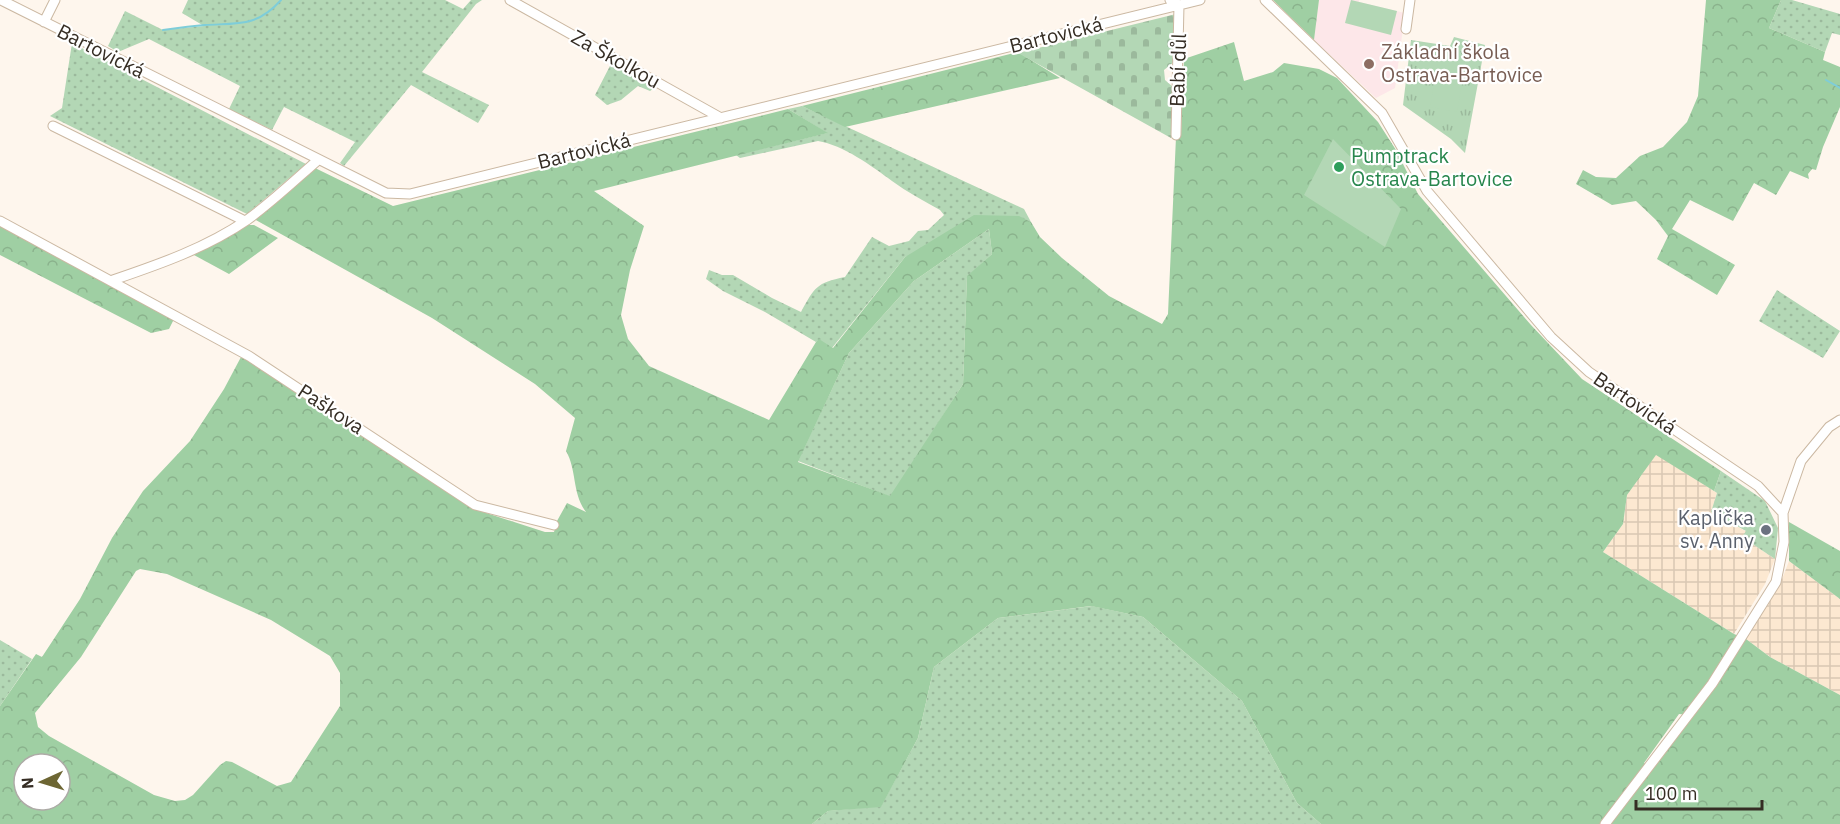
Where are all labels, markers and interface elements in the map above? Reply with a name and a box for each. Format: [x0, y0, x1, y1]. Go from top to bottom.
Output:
street label: Bartovická [1006, 10, 1106, 59]
street label: Bartovická [53, 17, 150, 84]
street label: Za Školkou [567, 23, 666, 94]
street label: Babí důl [1163, 33, 1192, 107]
place label: Základní škola Ostrava-Bartovice [1381, 38, 1543, 88]
marker: Základní škola Ostrava-Bartovice [1362, 57, 1376, 71]
street label: Bartovická [534, 126, 634, 175]
place label: Pumptrack Ostrava-Bartovice [1351, 142, 1513, 192]
marker: Pumptrack Ostrava-Bartovice [1332, 160, 1346, 174]
street label: Bartovická [1588, 365, 1683, 441]
street label: Paškova [293, 377, 370, 440]
place label: Kaplička sv. Anny [1678, 504, 1754, 554]
marker: Kaplička sv. Anny [1759, 523, 1773, 537]
north arrow [12, 752, 72, 812]
scale bar [1636, 773, 1762, 811]
text: N [17, 777, 37, 790]
text: 100 m [1645, 782, 1697, 805]

